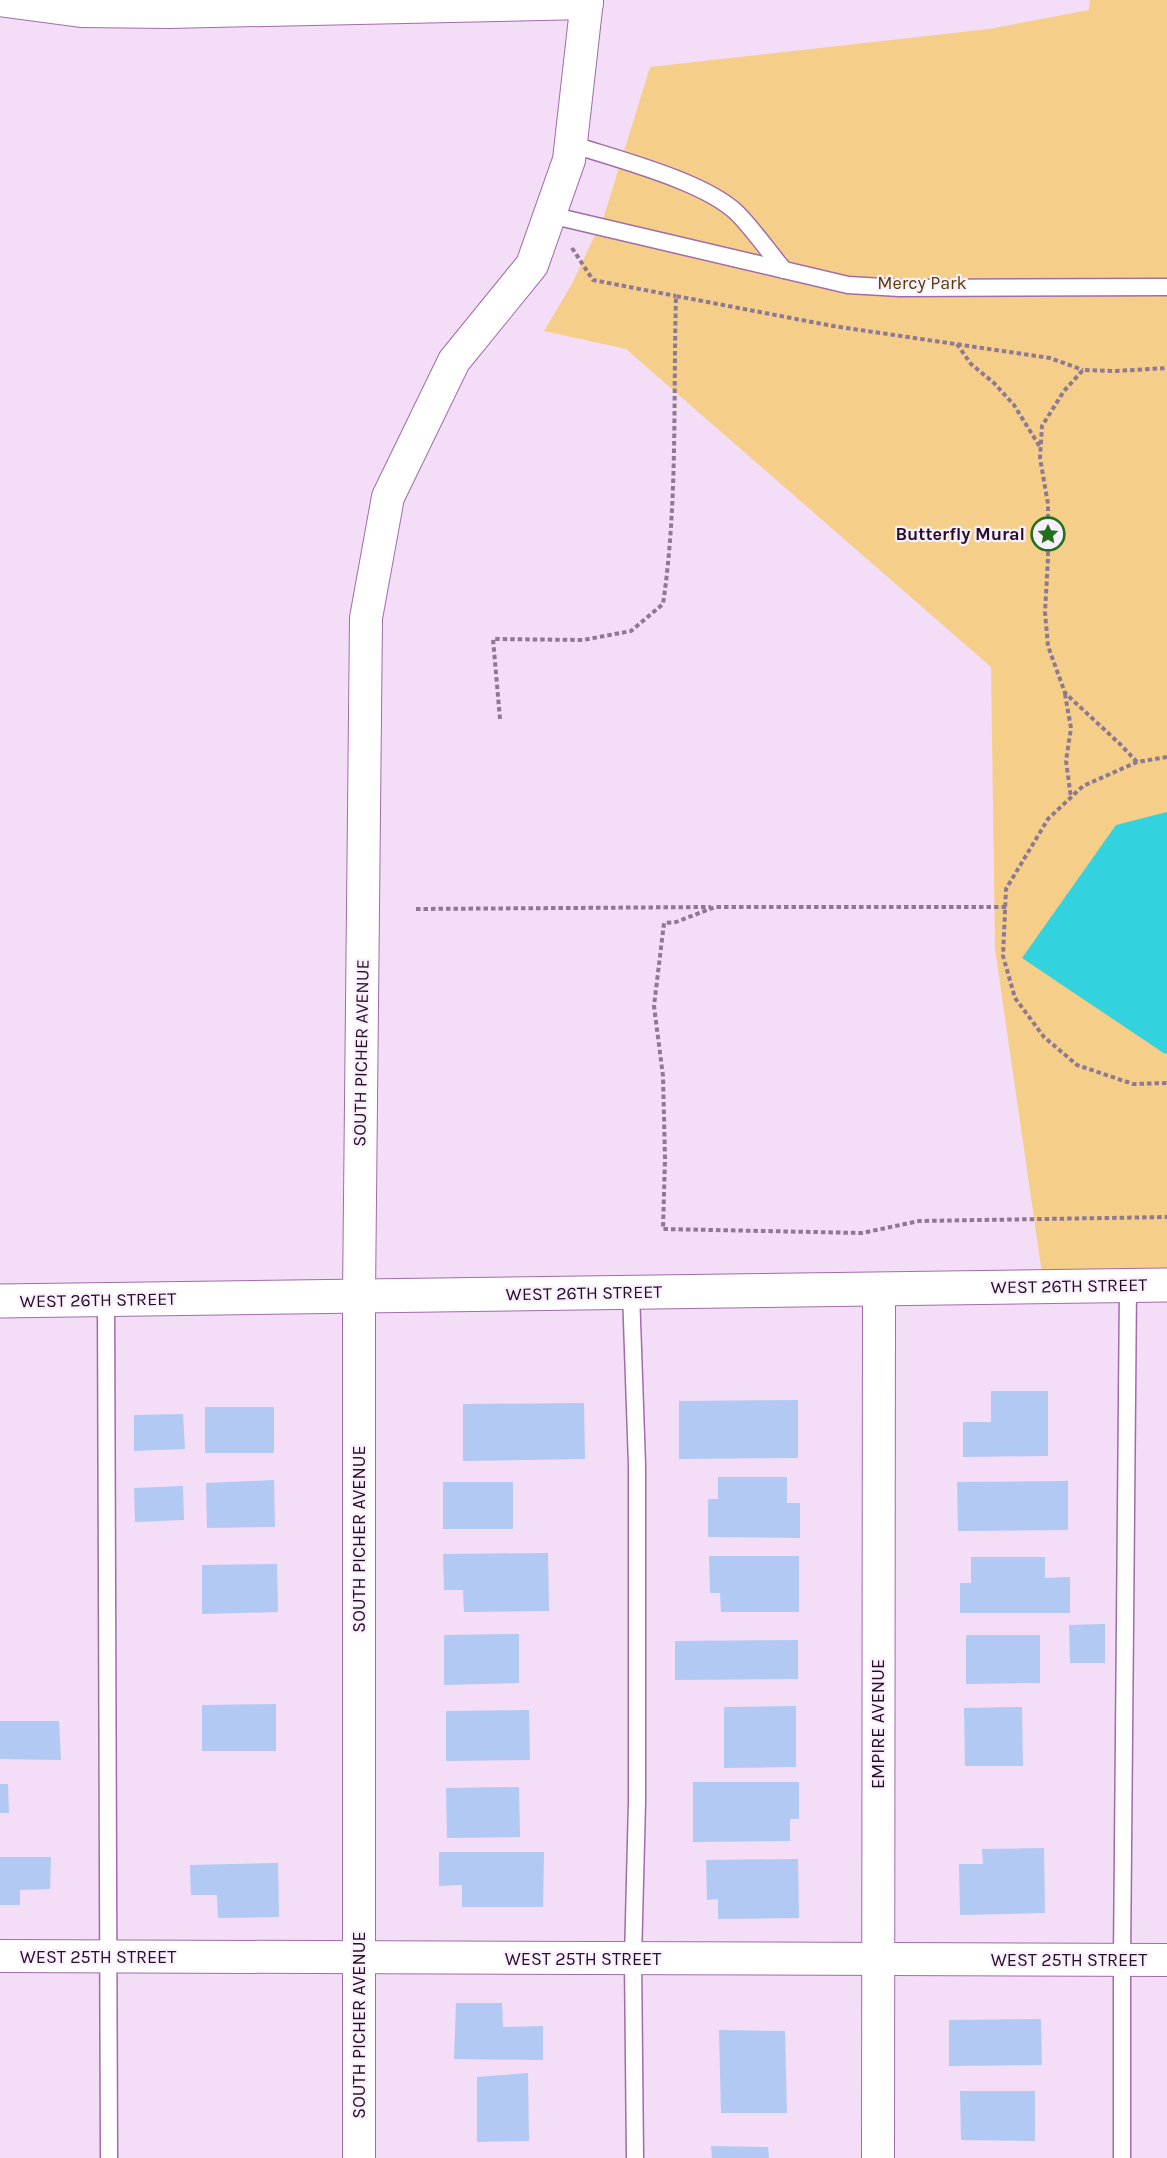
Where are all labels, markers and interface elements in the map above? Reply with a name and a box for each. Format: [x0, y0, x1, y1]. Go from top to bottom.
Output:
park label: Mercy Park [877, 272, 967, 294]
place icon: Butterfly Mural [1030, 516, 1066, 552]
place label: Butterfly Mural [895, 523, 1025, 545]
street label: SOUTH PICHER AVENUE [348, 959, 374, 1147]
street label: WEST 26TH STREET [991, 1274, 1147, 1298]
street label: WEST 26TH STREET [506, 1281, 662, 1305]
street label: WEST 26TH STREET [20, 1288, 176, 1312]
street label: SOUTH PICHER AVENUE [348, 1445, 370, 1633]
street label: EMPIRE AVENUE [867, 1659, 889, 1789]
street label: SOUTH PICHER AVENUE [348, 1931, 370, 2119]
street label: WEST 25TH STREET [20, 1946, 176, 1968]
street label: WEST 25TH STREET [505, 1948, 661, 1970]
street label: WEST 25TH STREET [991, 1949, 1147, 1971]

